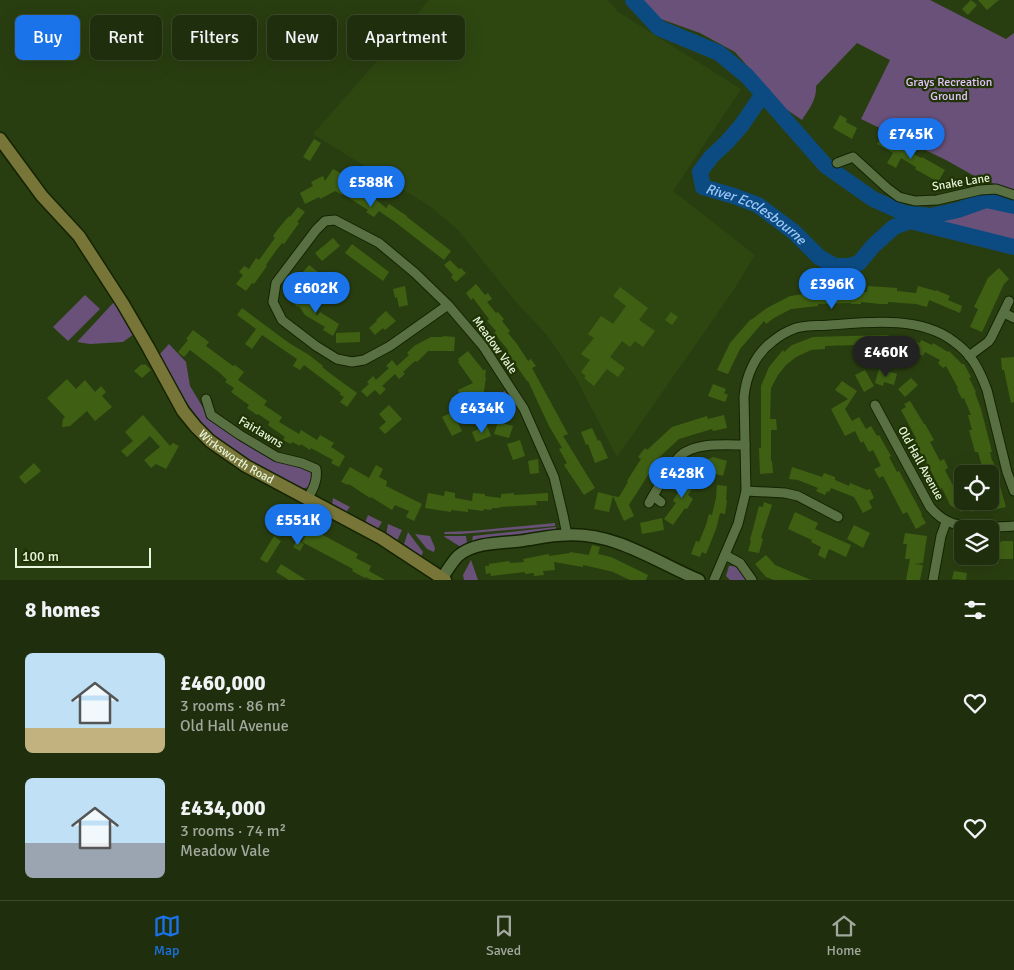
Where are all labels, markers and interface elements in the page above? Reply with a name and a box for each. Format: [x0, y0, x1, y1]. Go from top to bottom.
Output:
chip: Buy [15, 15, 80, 60]
chip: Rent [90, 15, 162, 60]
chip: Filters [172, 15, 257, 60]
chip: New [267, 15, 337, 60]
chip: Apartment [347, 15, 465, 60]
park label: Grays Recreation Ground [906, 75, 992, 104]
pin: £745K [876, 118, 946, 160]
text: £745K [889, 124, 933, 144]
pin: £588K [336, 166, 406, 208]
street label: Snake Lane [931, 171, 991, 194]
text: £588K [349, 172, 393, 192]
water label: River Ecclesbourne [704, 180, 810, 249]
pin: £396K [797, 268, 867, 310]
pin: £602K [281, 272, 351, 314]
text: £396K [810, 274, 854, 294]
text: £602K [294, 278, 338, 298]
street label: Meadow Vale [469, 314, 520, 377]
pin: £460K [851, 336, 921, 378]
text: £460K [864, 342, 908, 362]
pin: £434K [447, 392, 517, 434]
text: £434K [460, 398, 504, 418]
street label: Fairlawns [236, 413, 286, 452]
street label: Old Hall Avenue [894, 424, 947, 503]
street label: Wirksworth Road [195, 427, 276, 487]
pin: £428K [647, 456, 717, 499]
text: £428K [660, 463, 704, 483]
map controls [954, 465, 999, 565]
button: locate [954, 465, 999, 510]
pin: £551K [263, 504, 333, 546]
text: £551K [276, 510, 320, 530]
button: layers [954, 520, 999, 565]
scale bar [15, 545, 151, 568]
text: 100 m [22, 548, 59, 565]
icon: filters [961, 596, 989, 624]
text: 8 homes [25, 597, 100, 623]
text: £460,000 [180, 670, 266, 696]
icon: home [65, 673, 125, 733]
icon: heart [961, 689, 989, 717]
text: 3 rooms · 86 m² [180, 696, 286, 716]
text: Old Hall Avenue [180, 716, 289, 736]
text: £434,000 [180, 795, 266, 821]
icon: home [65, 798, 125, 858]
icon: heart [961, 814, 989, 842]
text: 3 rooms · 74 m² [180, 821, 286, 841]
text: Meadow Vale [180, 841, 270, 861]
tab: Map [153, 912, 181, 959]
tab: Saved [486, 912, 521, 959]
tab: Home [826, 912, 861, 959]

